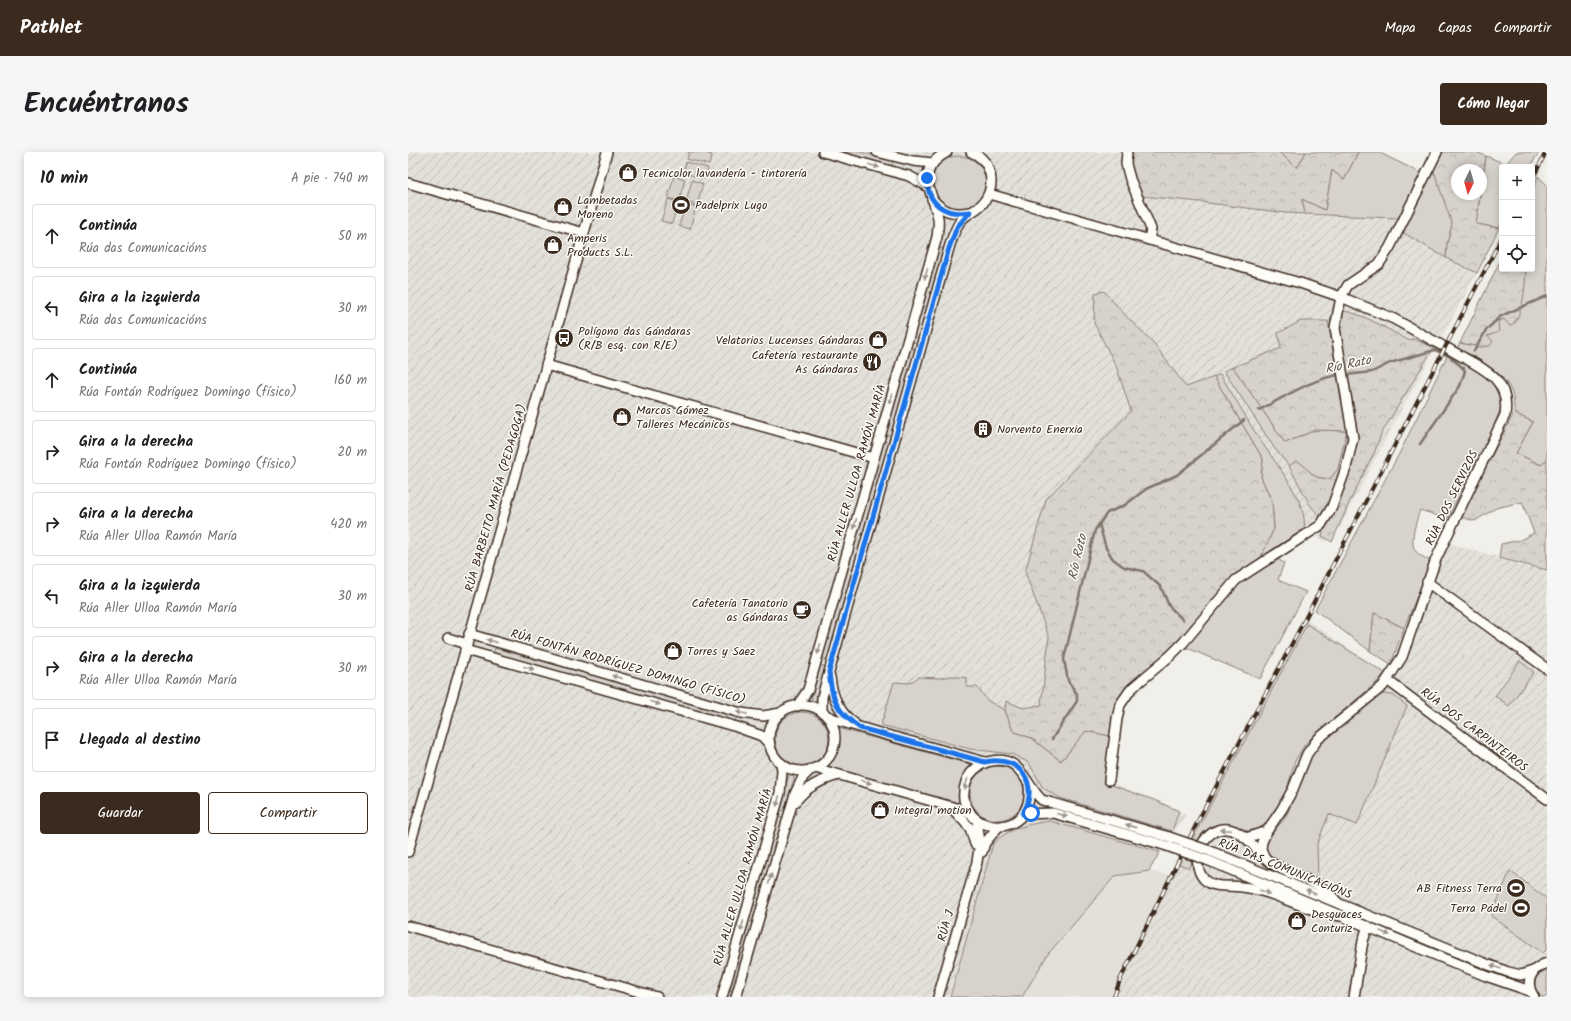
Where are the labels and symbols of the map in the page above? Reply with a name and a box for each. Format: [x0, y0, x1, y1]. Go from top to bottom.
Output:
shop icon: Tecnicolor lavandería - tintorería [617, 162, 639, 184]
one-way arrow [869, 163, 881, 169]
place label: Tecnicolor lavandería - tintorería [642, 164, 807, 183]
north arrow [1451, 164, 1487, 200]
route end [918, 169, 936, 187]
place label: Lambetadas Moreno [577, 191, 637, 224]
sports icon: Padelprix Lugo [670, 194, 692, 216]
shop icon: Lambetadas Moreno [552, 196, 574, 218]
place label: Padelprix Lugo [695, 196, 767, 215]
place label: Amperis Products S.L. [567, 229, 633, 262]
shop icon: Amperis Products S.L. [542, 234, 564, 256]
one-way arrow [923, 268, 929, 280]
place label: Polígono das Gándaras (R/B esq. con R/E) [578, 322, 691, 355]
bus stop icon: Polígono das Gándaras (R/B esq. con R/E) [553, 327, 575, 349]
shop icon: Velatorios Lucenses Gándaras [867, 329, 889, 351]
place label: Velatorios Lucenses Gándaras [716, 331, 864, 350]
place label: Cafetería restaurante As Gándaras [751, 346, 859, 379]
water label: Río Rato [1323, 350, 1374, 380]
restaurant icon: Cafetería restaurante As Gándaras [861, 351, 883, 373]
street label: RÚA ALLER ULLOA RAMÓN MARÍA [823, 382, 891, 564]
one-way arrow [888, 394, 894, 406]
place label: Marcos Gómez Talleres Mecánicos [636, 401, 730, 434]
street label: RÚA BARBEITO MARÍA (PEDAGOGA) [460, 402, 532, 594]
shop icon: Marcos Gómez Talleres Mecánicos [611, 406, 633, 428]
building icon: Norvento Enerxia [972, 418, 994, 440]
place label: Norvento Enerxia [997, 420, 1083, 439]
street label: RÚA DOS SERVIZOS [1421, 446, 1484, 549]
one-way arrow [852, 519, 858, 531]
water label: Río Rato [1063, 531, 1094, 582]
place label: Cafetería Tanatorio as Gándaras [692, 594, 788, 627]
cafe icon: Cafetería Tanatorio as Gándaras [791, 599, 813, 621]
street label: RÚA FONTÁN RODRÍGUEZ DOMINGO (FÍSICO) [508, 624, 748, 710]
one-way arrow [486, 638, 498, 644]
shop icon: Torres y Saez [662, 640, 684, 662]
place label: Torres y Saez [687, 642, 755, 661]
one-way arrow [816, 643, 822, 656]
one-way arrow [524, 665, 536, 671]
one-way arrow [611, 674, 623, 680]
street label: RÚA DOS CARPINTEIROS [1416, 683, 1532, 777]
one-way arrow [649, 700, 661, 706]
one-way arrow [736, 709, 748, 715]
one-way arrow [963, 778, 969, 790]
one-way arrow [860, 779, 872, 785]
street label: RÚA ALLER ULLOA RAMÓN MARÍA [709, 786, 777, 968]
one-way arrow [775, 795, 781, 807]
shop icon: Integral motion [869, 799, 891, 821]
place label: Integral motion [894, 801, 972, 820]
route start [1022, 804, 1040, 822]
one-way arrow [1056, 812, 1068, 818]
one-way arrow [1125, 823, 1137, 829]
one-way arrow [1219, 827, 1232, 833]
street label: RÚA DAS COMUNICACIÓNS [1215, 833, 1355, 905]
one-way arrow [768, 873, 774, 885]
sports icon: AB Fitness Terra [1505, 877, 1527, 899]
place label: AB Fitness Terra [1416, 879, 1502, 898]
one-way arrow [1304, 889, 1316, 895]
one-way arrow [1259, 890, 1271, 896]
sports icon: Terra Pádel [1510, 897, 1532, 919]
place label: Terra Pádel [1450, 899, 1507, 918]
place label: Desguaces Conturiz [1311, 905, 1362, 938]
street label: RÚA J [932, 908, 960, 944]
shop icon: Desguaces Conturiz [1286, 910, 1308, 932]
one-way arrow [738, 920, 744, 932]
one-way arrow [1380, 931, 1392, 937]
one-way arrow [1490, 964, 1502, 970]

